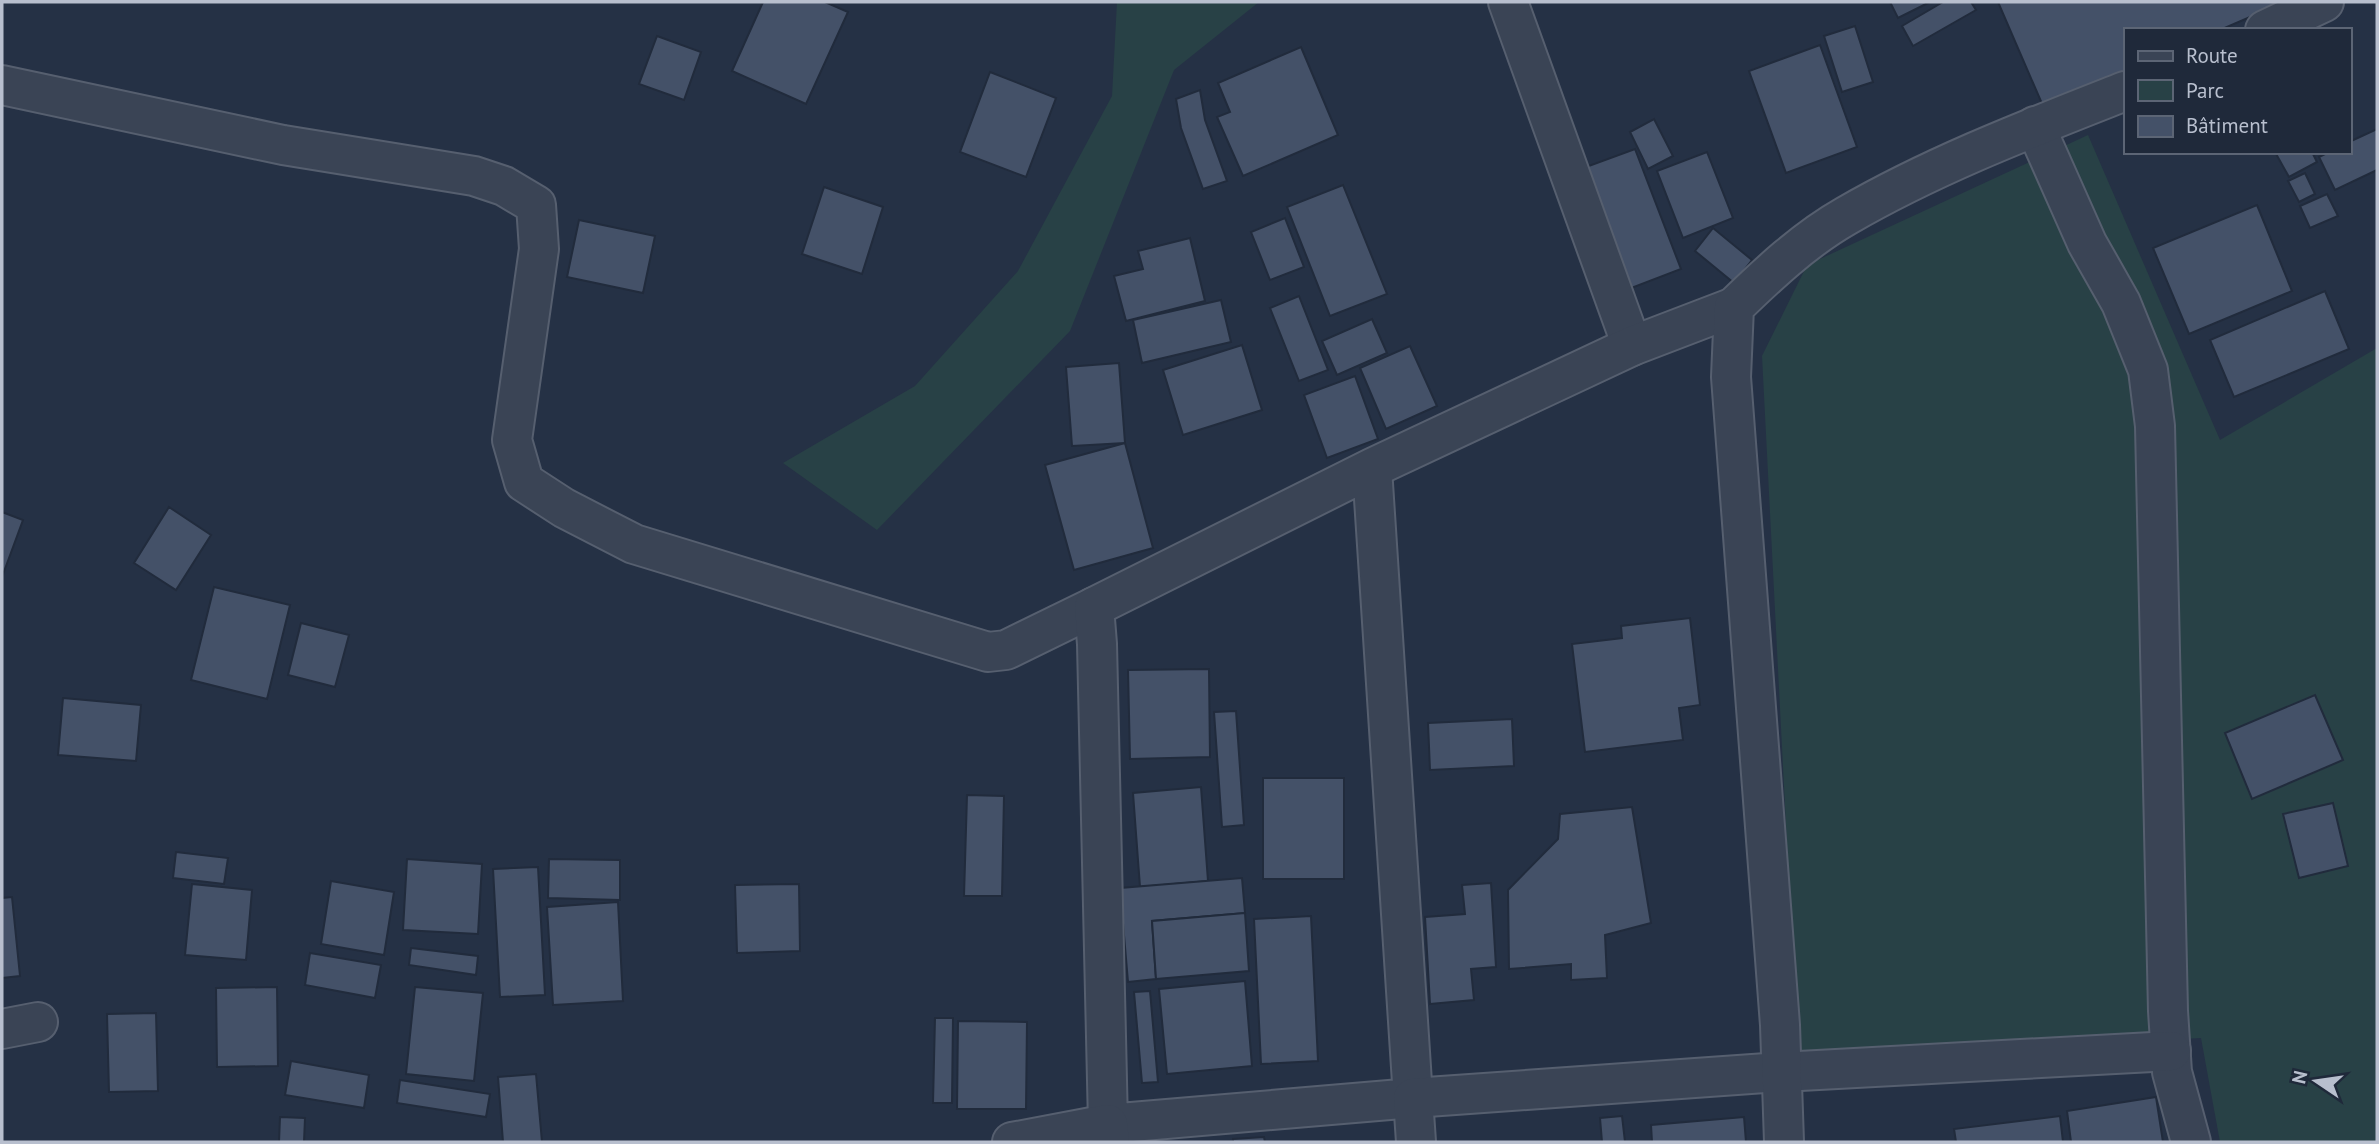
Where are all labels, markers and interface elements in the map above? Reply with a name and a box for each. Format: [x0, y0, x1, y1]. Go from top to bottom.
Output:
legend [2124, 28, 2351, 154]
text: Route [2186, 42, 2238, 69]
text: Parc [2186, 77, 2224, 104]
text: Bâtiment [2186, 112, 2268, 139]
north arrow [2281, 1046, 2351, 1116]
text: N [2286, 1068, 2313, 1086]

